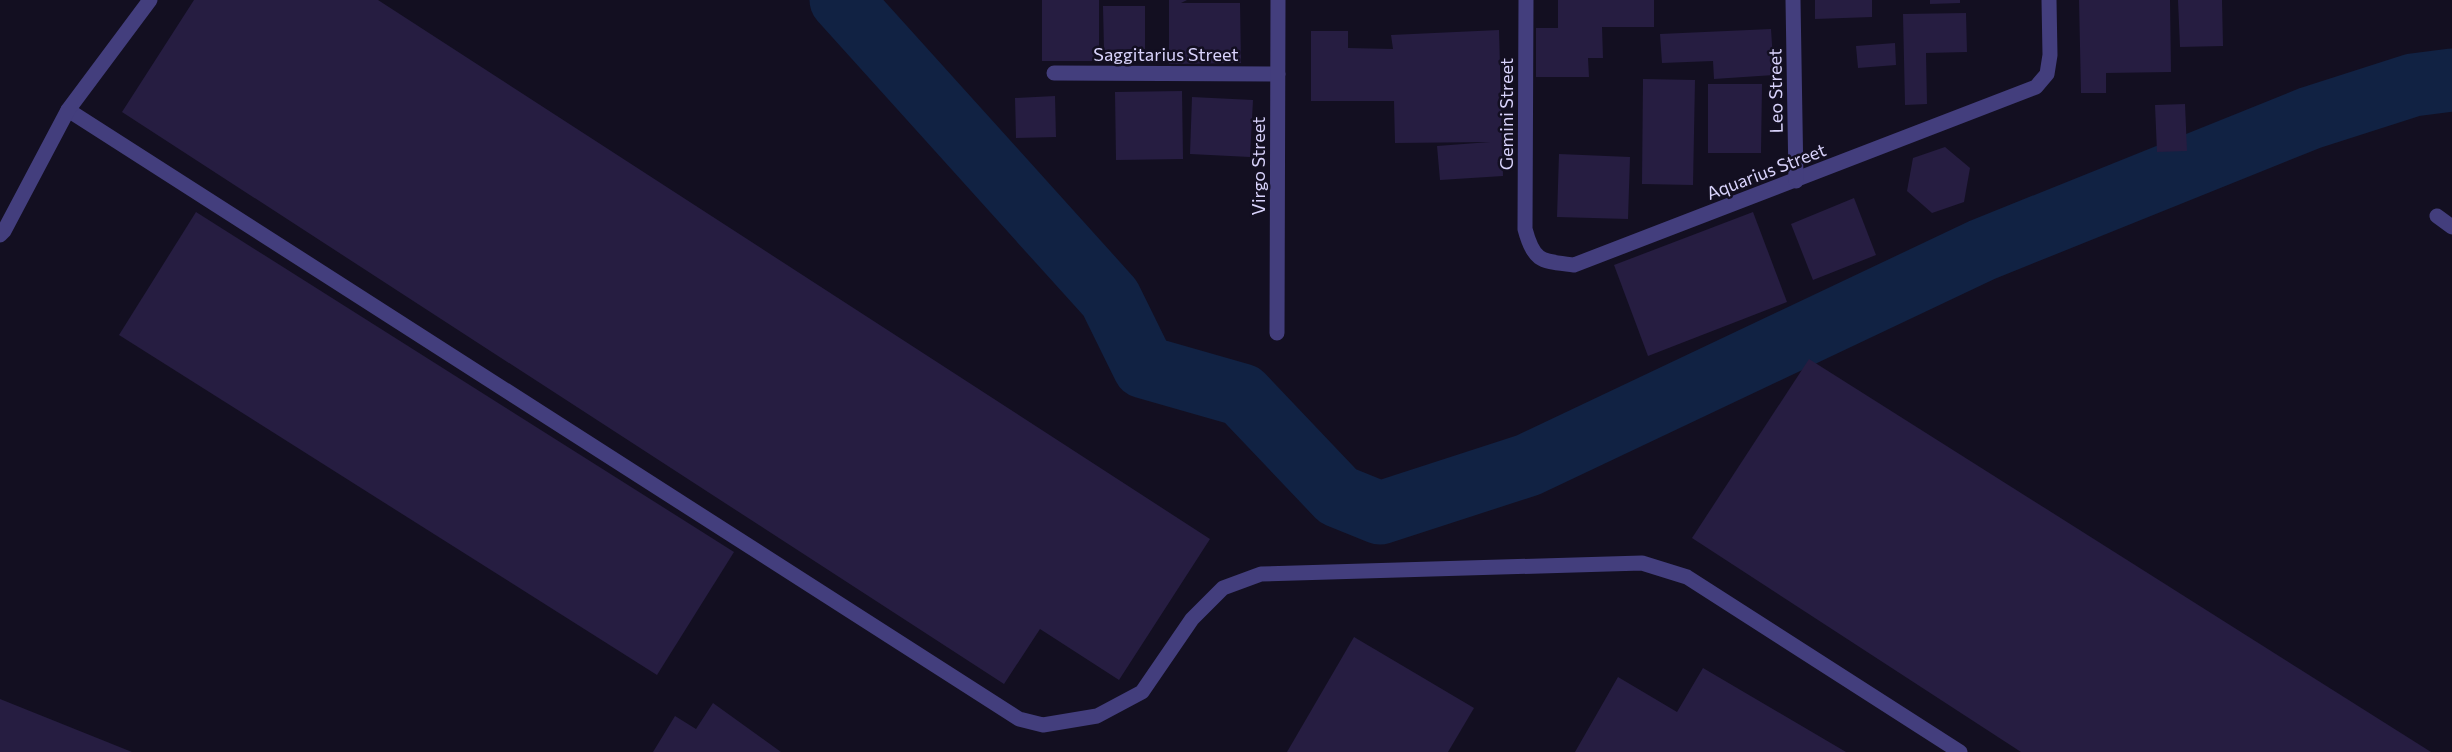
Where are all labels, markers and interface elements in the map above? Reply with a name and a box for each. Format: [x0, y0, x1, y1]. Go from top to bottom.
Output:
street label: Saggitarius Street [1093, 43, 1239, 65]
street label: Leo Street [1763, 48, 1787, 134]
street label: Gemini Street [1495, 58, 1517, 170]
street label: Virgo Street [1247, 117, 1269, 215]
street label: Aquarius Street [1703, 138, 1829, 204]

